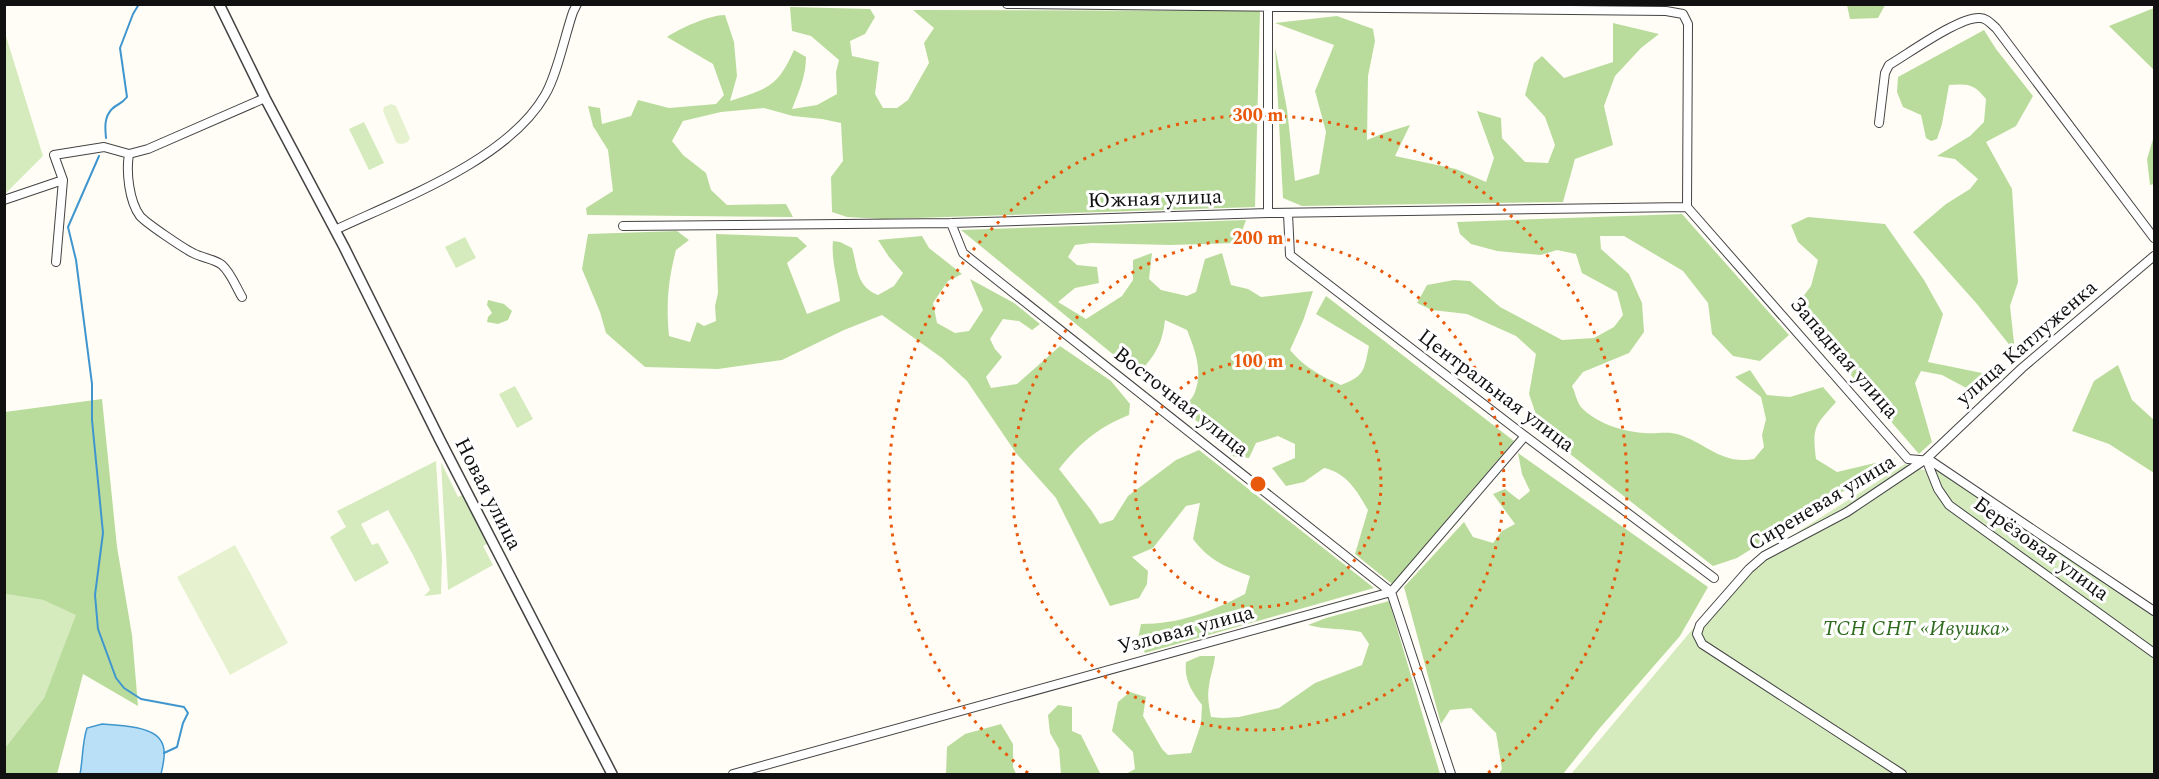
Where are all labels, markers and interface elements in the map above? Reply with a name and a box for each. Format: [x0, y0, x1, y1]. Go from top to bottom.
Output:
text: 300 m [1232, 102, 1284, 129]
street label: Южная улица [1087, 181, 1224, 217]
text: 200 m [1232, 225, 1284, 252]
street label: улица Катлуженка [1948, 272, 2105, 414]
street label: Западная улица [1782, 290, 1907, 427]
street label: Центральная улица [1411, 321, 1582, 461]
street label: Восточная улица [1106, 339, 1256, 466]
text: 100 m [1232, 348, 1284, 375]
street label: Новая улица [446, 432, 530, 557]
street label: Сиреневая улица [1742, 446, 1902, 560]
centre of rings [1248, 474, 1268, 494]
street label: Берёзовая улица [1966, 489, 2116, 610]
street label: Узловая улица [1114, 596, 1258, 664]
park label: ТСН СНТ «Ивушка» [1823, 613, 2009, 645]

